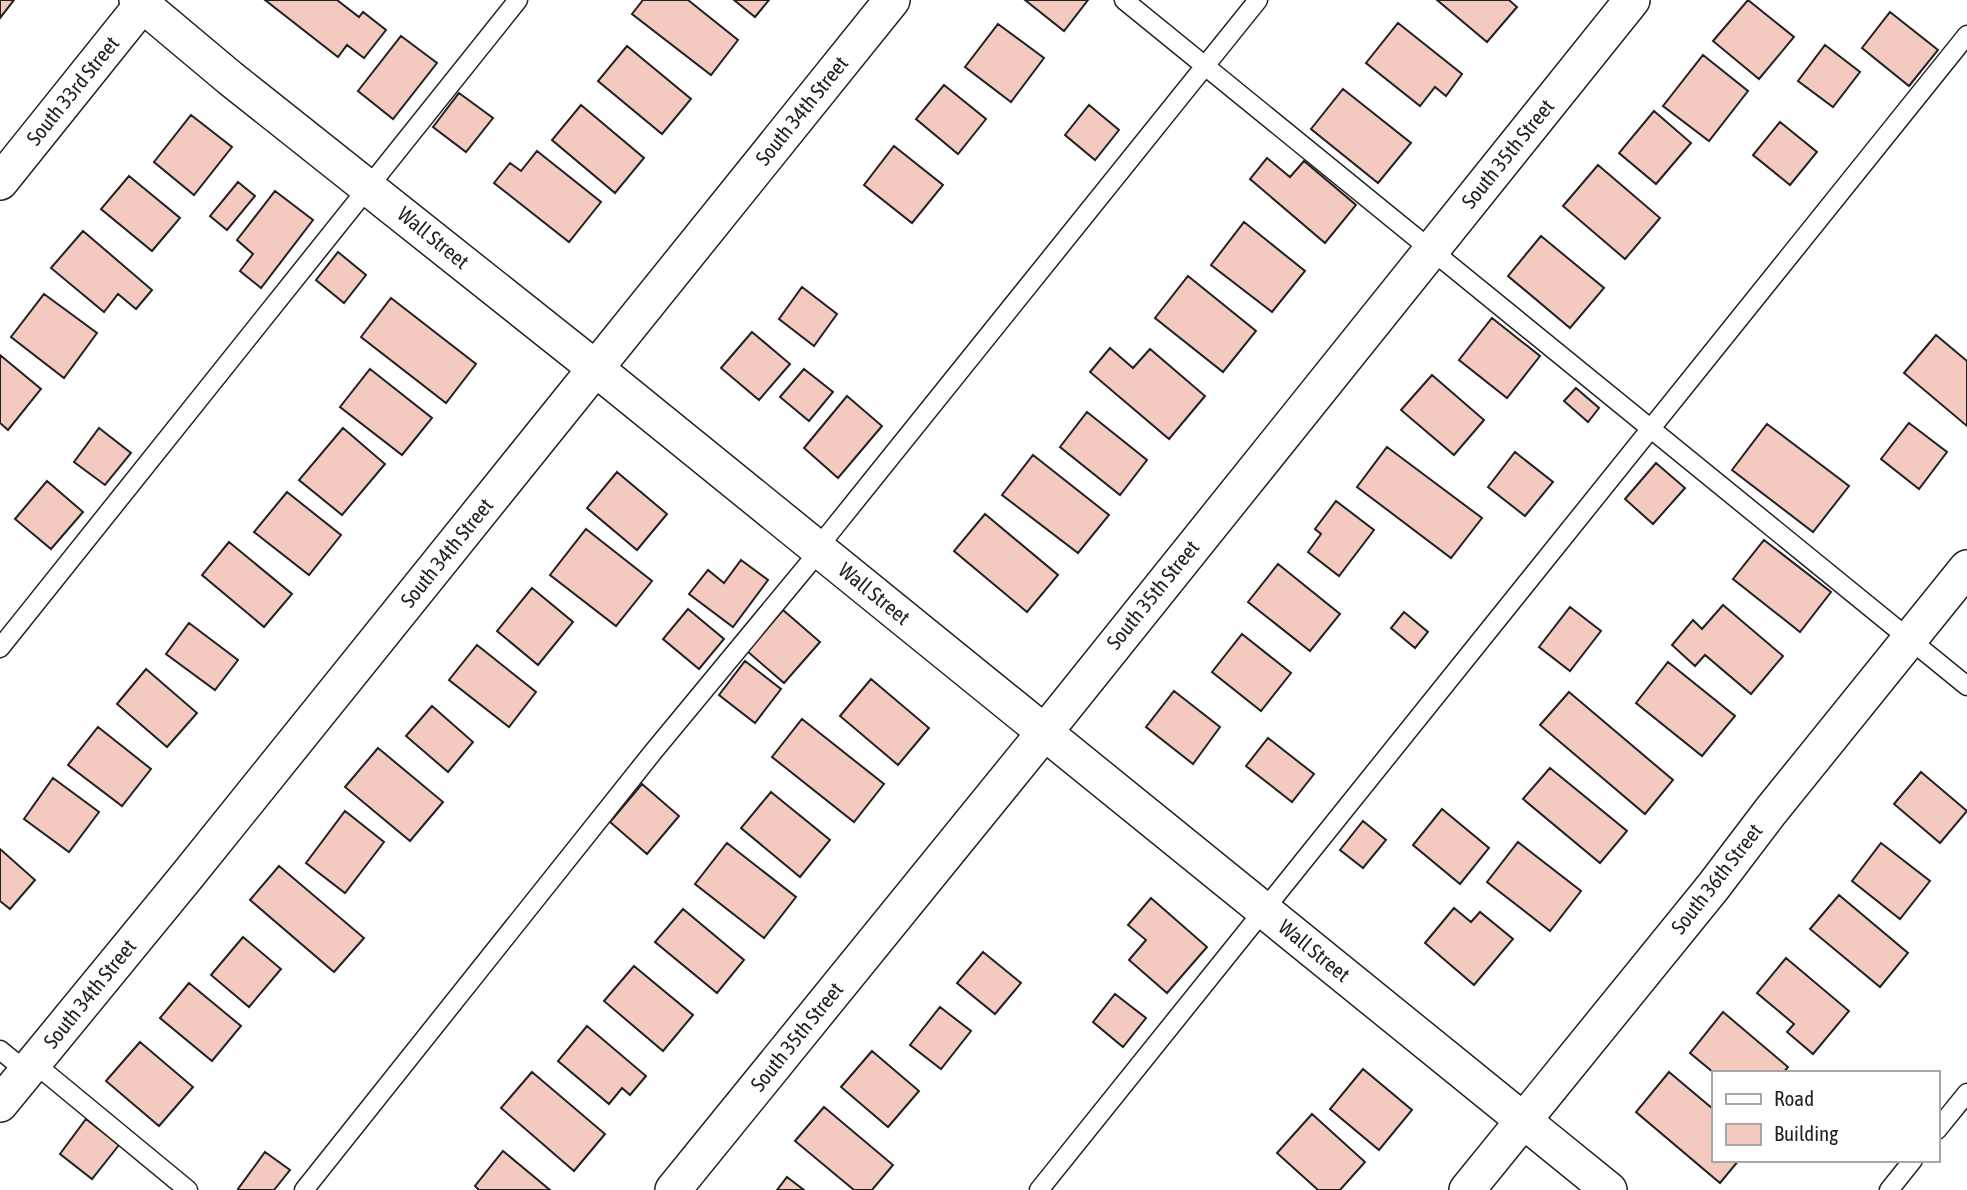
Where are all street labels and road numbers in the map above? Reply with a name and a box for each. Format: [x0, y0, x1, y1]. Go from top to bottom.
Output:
street label: South 33rd Street [21, 31, 123, 150]
street label: South 34th Street [750, 51, 852, 170]
street label: South 35th Street [1456, 94, 1558, 213]
street label: Wall Street [393, 201, 474, 273]
street label: South 34th Street [395, 493, 497, 612]
street label: South 35th Street [1101, 535, 1203, 654]
street label: Wall Street [834, 557, 915, 629]
street label: South 36th Street [1666, 819, 1767, 938]
street label: Wall Street [1274, 914, 1355, 986]
street label: South 34th Street [38, 934, 140, 1053]
street label: South 35th Street [745, 977, 847, 1096]

